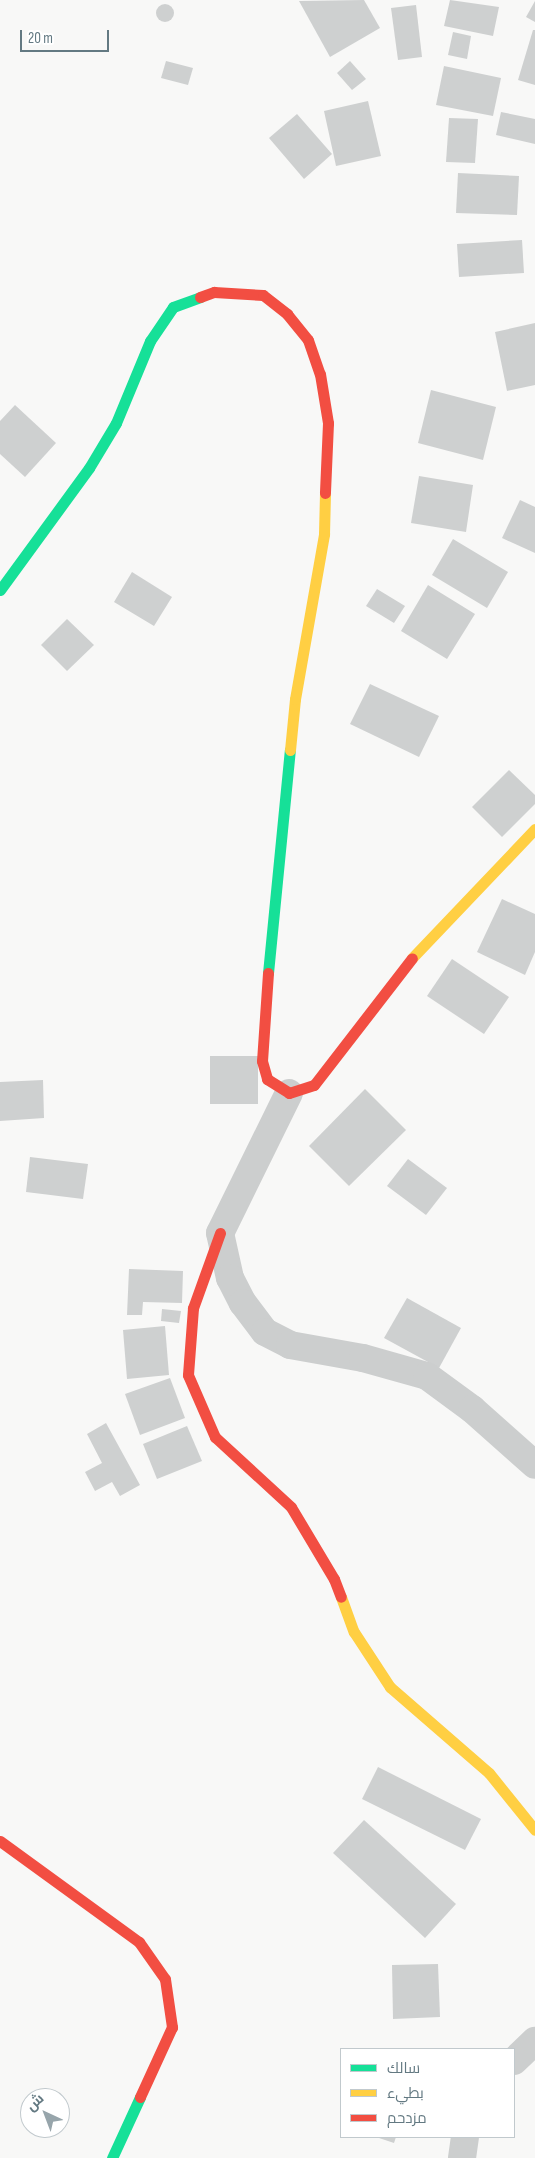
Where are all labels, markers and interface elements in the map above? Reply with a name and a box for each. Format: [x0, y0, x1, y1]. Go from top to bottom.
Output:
scale bar [22, 20, 111, 52]
text: 20 m [28, 29, 53, 48]
legend [340, 2048, 515, 2138]
text: سالك [387, 2059, 420, 2078]
text: بطيء [387, 2084, 424, 2103]
north arrow [20, 2088, 70, 2138]
text: ش [23, 2090, 47, 2115]
text: مزدحم [387, 2109, 427, 2128]

